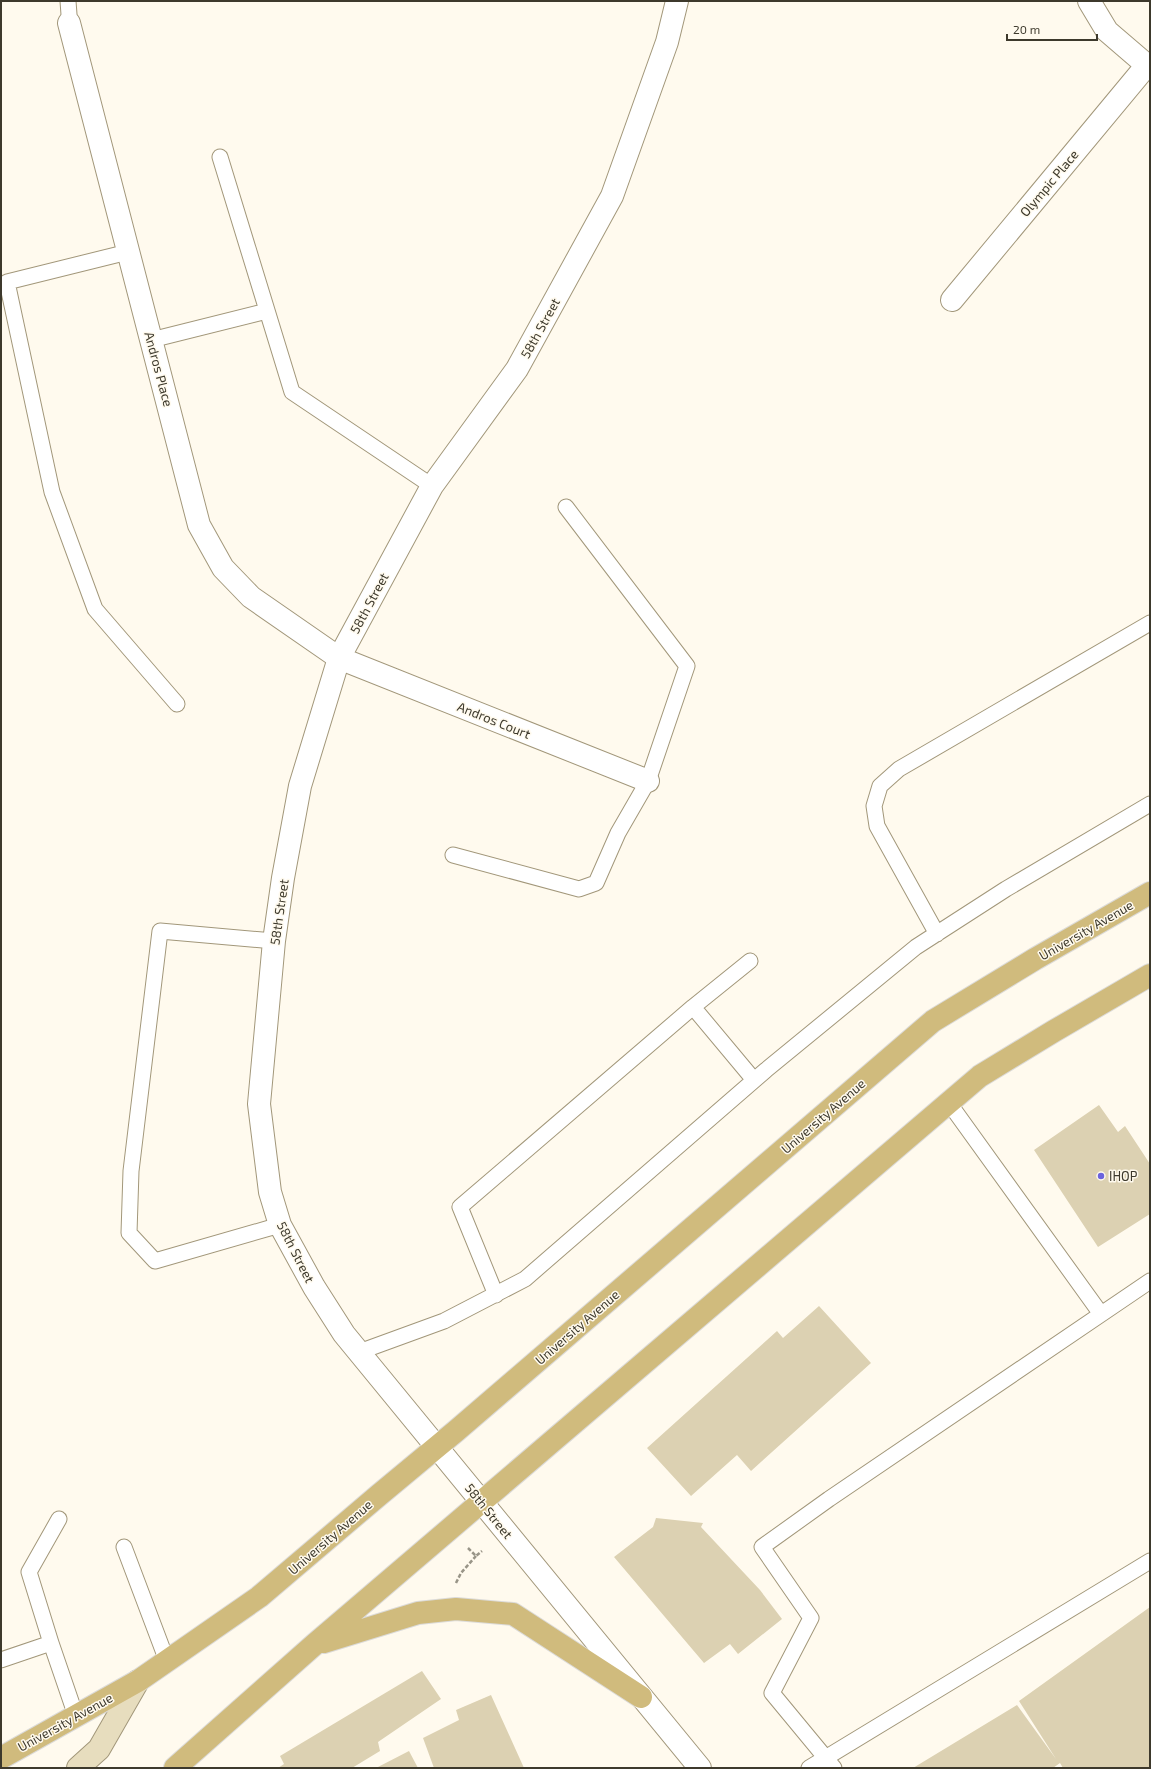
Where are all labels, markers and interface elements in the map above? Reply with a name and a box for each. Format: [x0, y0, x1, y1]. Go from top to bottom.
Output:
scale bar [1007, 16, 1097, 42]
text: 20 m [1013, 22, 1040, 36]
street label: Olympic Place [1016, 146, 1082, 220]
street label: 58th Street [517, 295, 563, 361]
street label: Andros Place [141, 330, 177, 408]
street label: 58th Street [346, 570, 392, 636]
street label: Andros Court [455, 698, 533, 742]
street label: 58th Street [266, 878, 292, 946]
street label: University Avenue [1036, 897, 1136, 963]
street label: University Avenue [778, 1075, 868, 1157]
place label: IHOP [1109, 1168, 1138, 1184]
marker: IHOP [1096, 1171, 1106, 1181]
street label: 58th Street [274, 1219, 318, 1285]
street label: University Avenue [532, 1286, 622, 1368]
street label: 58th Street [462, 1480, 516, 1542]
street label: University Avenue [285, 1496, 375, 1578]
street label: University Avenue [15, 1689, 115, 1755]

